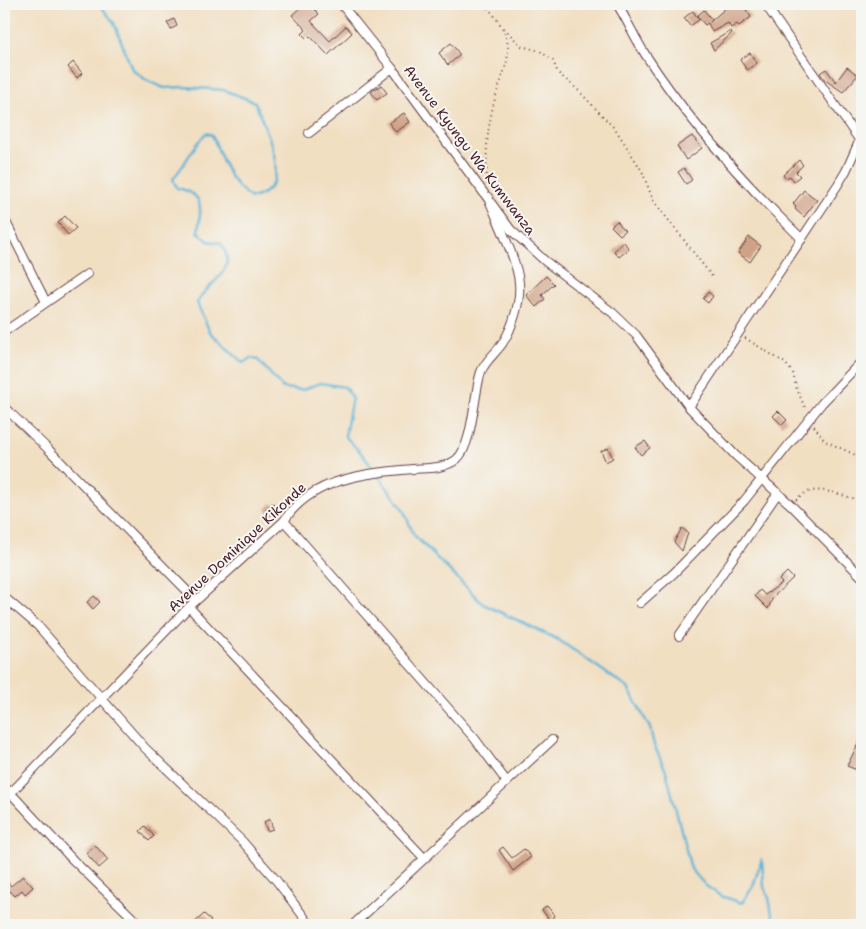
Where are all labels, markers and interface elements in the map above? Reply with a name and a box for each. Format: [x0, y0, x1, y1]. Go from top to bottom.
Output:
street label: Avenue Kyungu Wa Kumwanza [400, 61, 540, 239]
street label: Avenue Dominique Kikonde [164, 478, 310, 616]

